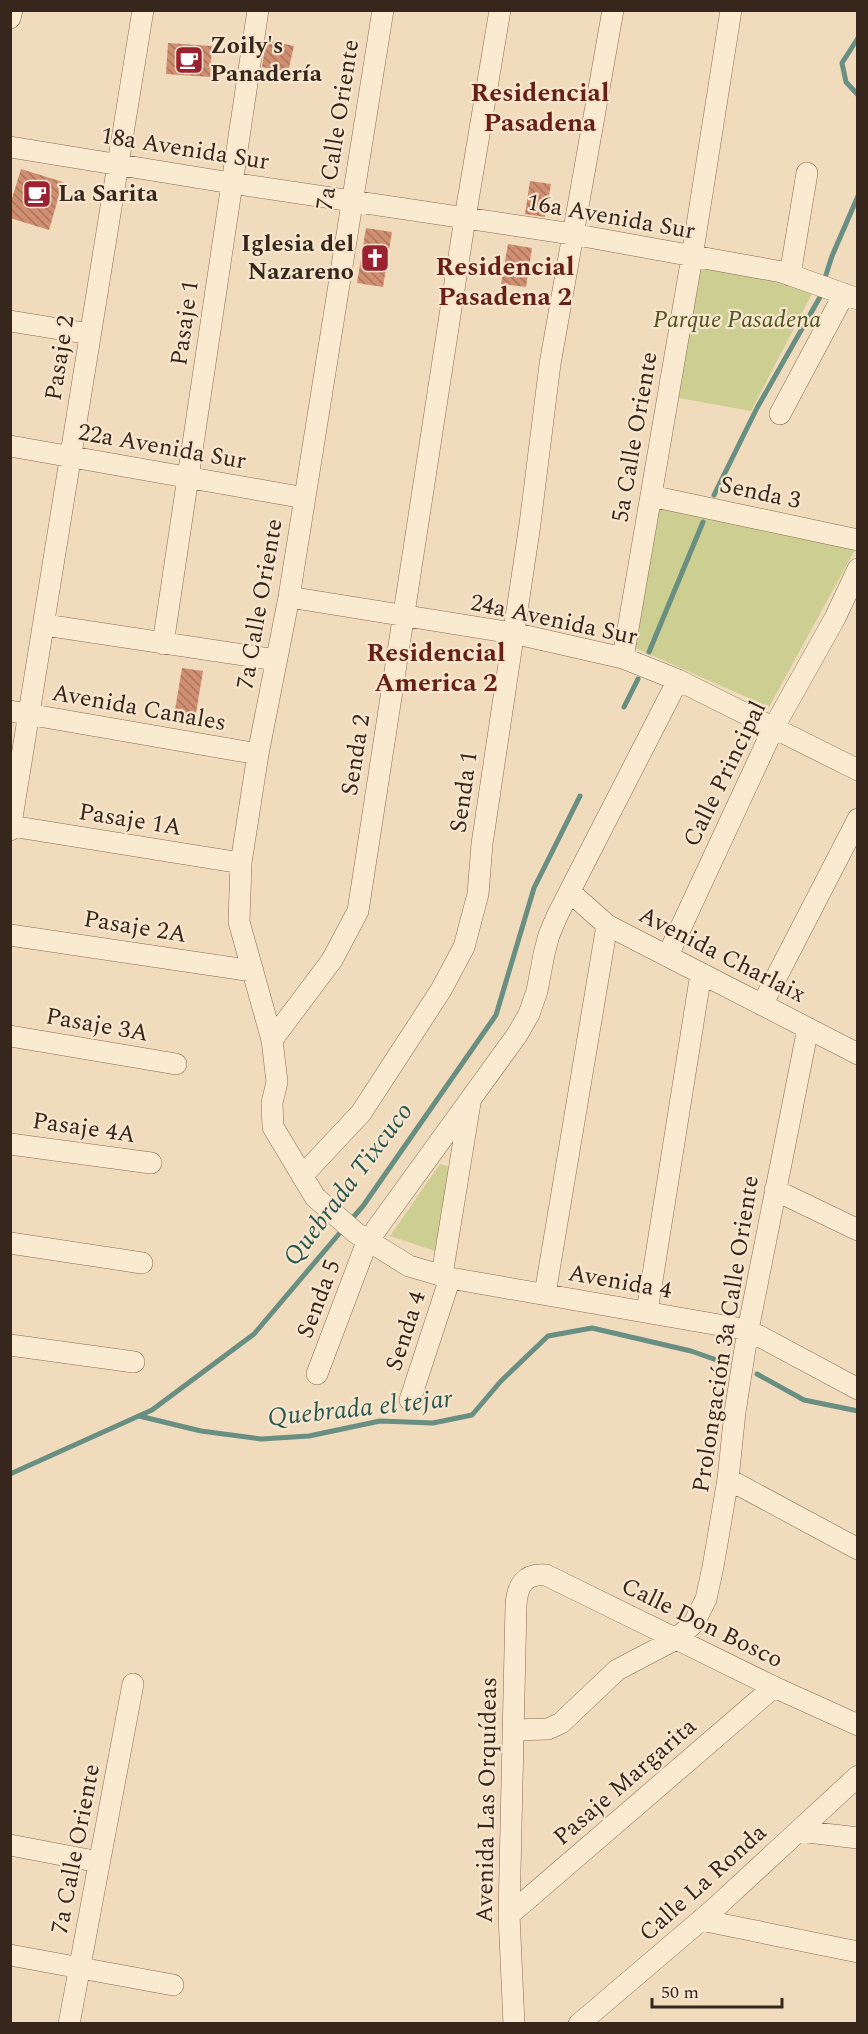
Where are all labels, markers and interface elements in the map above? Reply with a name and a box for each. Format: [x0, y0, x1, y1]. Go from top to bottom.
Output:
place label: Zoily's Panadería [210, 28, 323, 92]
street label: 7a Calle Oriente [307, 37, 369, 213]
cafe icon: Zoily's Panadería [173, 44, 205, 76]
district label: Residencial Pasadena [471, 73, 609, 143]
street label: 18a Avenida Sur [98, 118, 272, 180]
place label: La Sarita [58, 176, 159, 212]
cafe icon: La Sarita [21, 178, 53, 210]
street label: 16a Avenida Sur [524, 184, 698, 250]
place label: Iglesia del Nazareno [241, 226, 354, 290]
church icon: Iglesia del Nazareno [359, 242, 391, 274]
district label: Residencial Pasadena 2 [436, 247, 574, 317]
street label: Pasaje 1 [161, 278, 209, 368]
park label: Parque Pasadena [653, 302, 821, 338]
street label: Pasaje 2 [36, 313, 84, 403]
street label: 5a Calle Oriente [602, 349, 668, 525]
street label: 22a Avenida Sur [75, 414, 249, 480]
street label: Senda 3 [716, 467, 804, 519]
street label: 7a Calle Oriente [227, 516, 293, 692]
street label: 24a Avenida Sur [467, 585, 641, 655]
district label: Residencial America 2 [367, 633, 505, 703]
street label: Avenida Canales [49, 675, 229, 741]
street label: Calle Principal [674, 695, 776, 853]
street label: Senda 2 [332, 712, 380, 798]
street label: Senda 1 [440, 749, 488, 835]
street label: Pasaje 1A [76, 794, 184, 846]
street label: Avenida Charlaix [632, 897, 812, 1013]
street label: Pasaje 2A [81, 901, 189, 953]
street label: Pasaje 3A [43, 998, 151, 1052]
water label: Quebrada Tixcuco [273, 1093, 423, 1275]
street label: Pasaje 4A [30, 1103, 138, 1153]
street label: Prolongación 3a Calle Oriente [683, 1173, 769, 1495]
street label: Senda 5 [288, 1254, 350, 1344]
street label: Avenida 4 [565, 1255, 675, 1309]
street label: Senda 4 [376, 1286, 436, 1376]
water label: Quebrada el tejar [266, 1378, 455, 1438]
street label: Calle Don Bosco [615, 1568, 789, 1678]
street label: Avenida Las Orquídeas [467, 1676, 507, 1924]
street label: Pasaje Margarita [545, 1709, 705, 1855]
street label: 7a Calle Oriente [42, 1761, 110, 1937]
street label: Calle La Ronda [631, 1815, 775, 1950]
scale bar [652, 1971, 782, 2009]
text: 50 m [661, 1979, 699, 2006]

